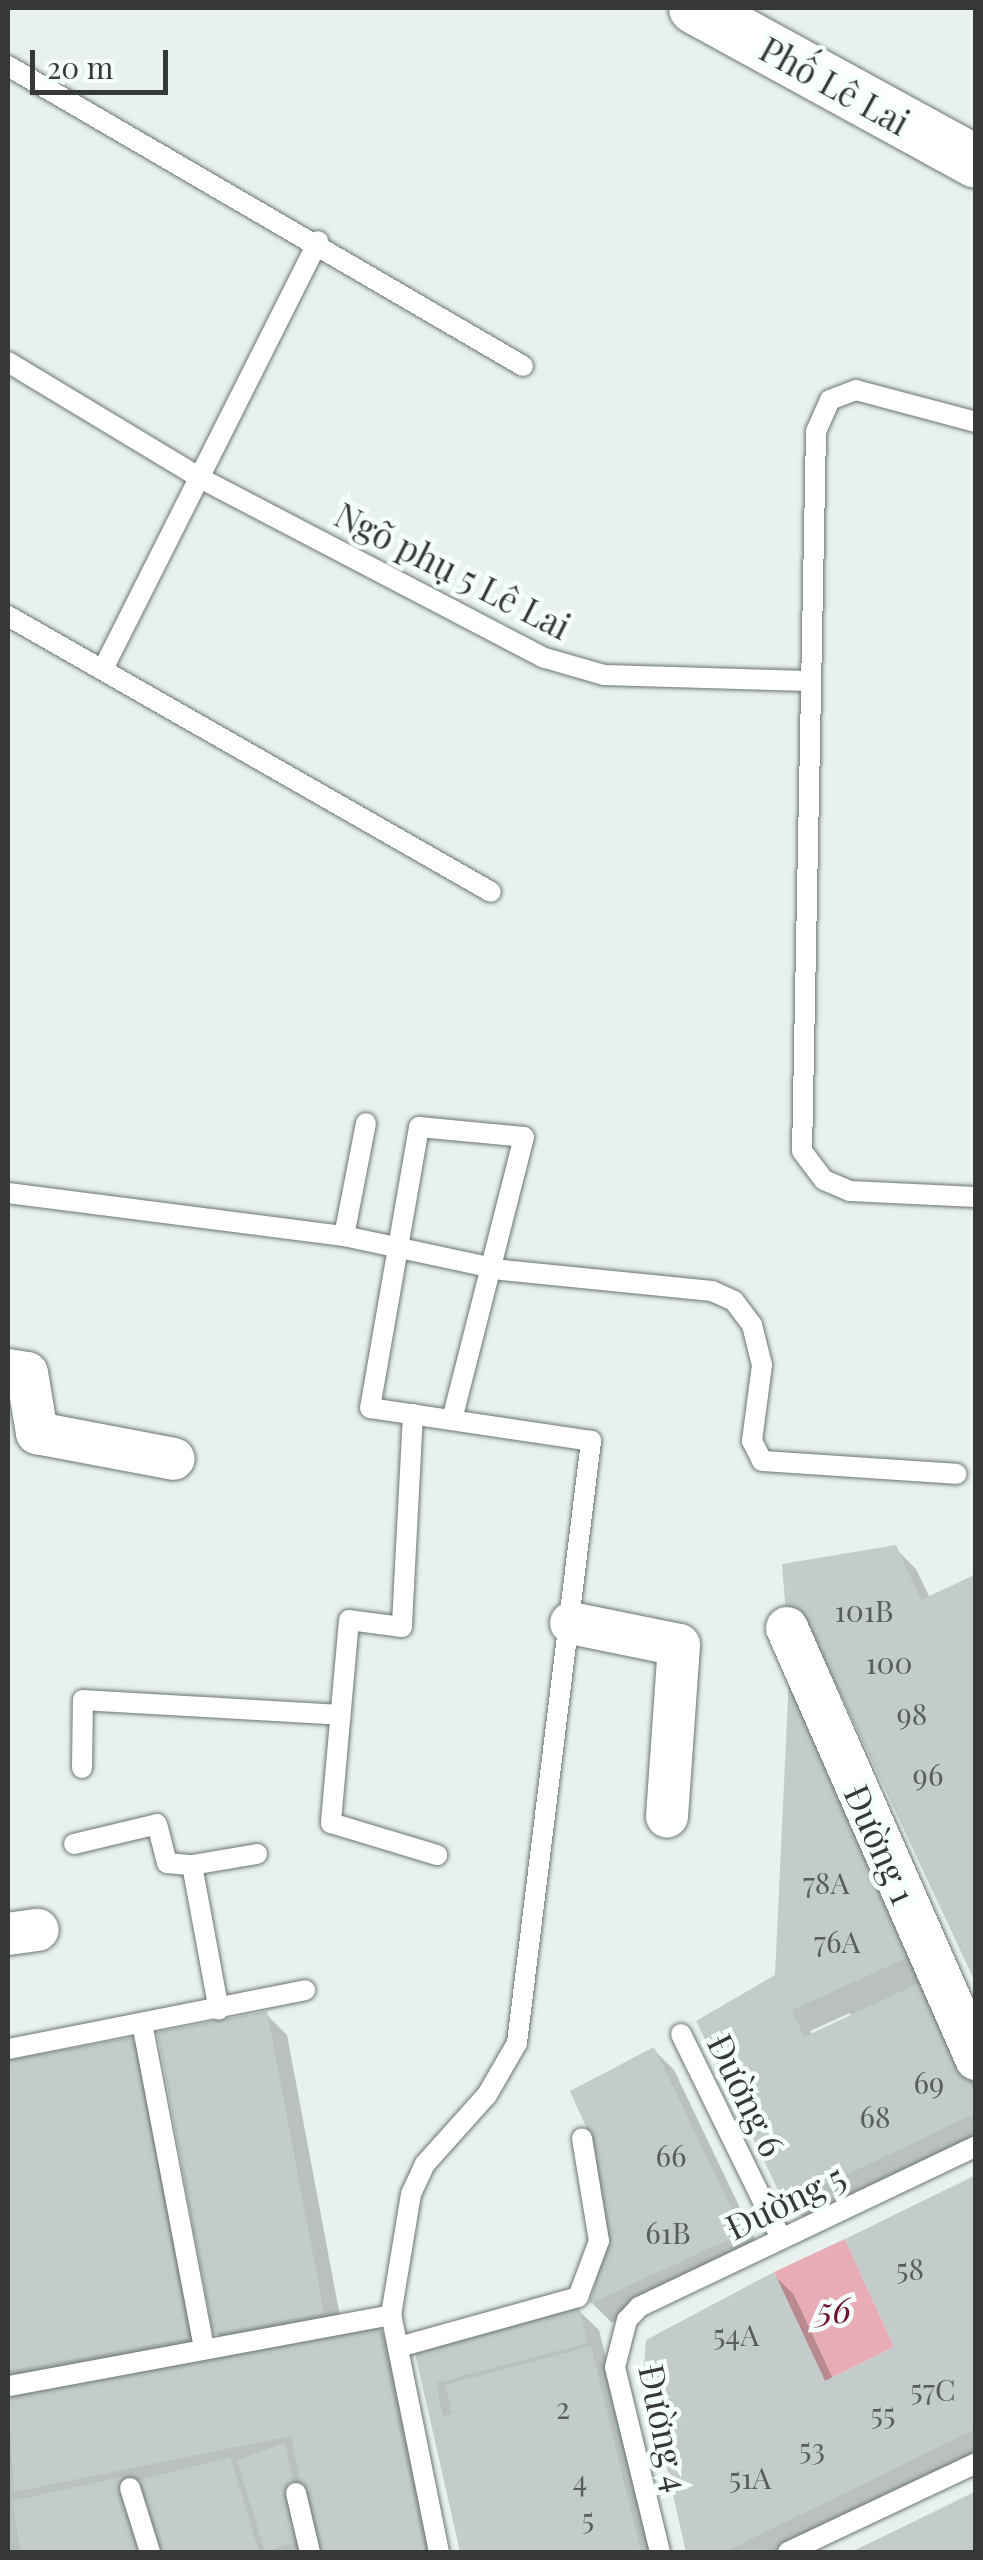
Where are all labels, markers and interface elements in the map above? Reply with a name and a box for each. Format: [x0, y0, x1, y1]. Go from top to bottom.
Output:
street label: Phố Lê Lai [753, 27, 917, 143]
scale bar [35, 30, 172, 92]
text: 20 m [47, 47, 113, 87]
street label: Ngõ phụ 5 Lê Lai [328, 493, 578, 647]
house number: 101B [835, 1592, 893, 1628]
house number: 100 [865, 1644, 913, 1680]
house number: 98 [897, 1695, 927, 1731]
house number: 96 [913, 1756, 943, 1792]
street label: Đường 1 [836, 1778, 926, 1910]
house number: 78A [803, 1864, 849, 1900]
house number: 76A [814, 1923, 860, 1959]
street label: Đường 6 [699, 2027, 795, 2163]
house number: 69 [914, 2064, 944, 2100]
house number: 68 [859, 2098, 891, 2134]
house number: 66 [655, 2137, 687, 2173]
street label: Đường 5 [719, 2154, 851, 2248]
house number: 61B [645, 2214, 691, 2250]
house number: 58 [896, 2250, 924, 2286]
park label: 56 [817, 2288, 851, 2330]
house number: 54A [713, 2316, 759, 2352]
street label: Đường 4 [631, 2360, 699, 2496]
house number: 57C [910, 2371, 956, 2407]
house number: 2 [556, 2389, 570, 2425]
house number: 55 [871, 2395, 895, 2431]
house number: 53 [799, 2430, 825, 2466]
house number: 51A [729, 2459, 771, 2495]
house number: 4 [573, 2462, 587, 2498]
house number: 5 [582, 2500, 594, 2536]

